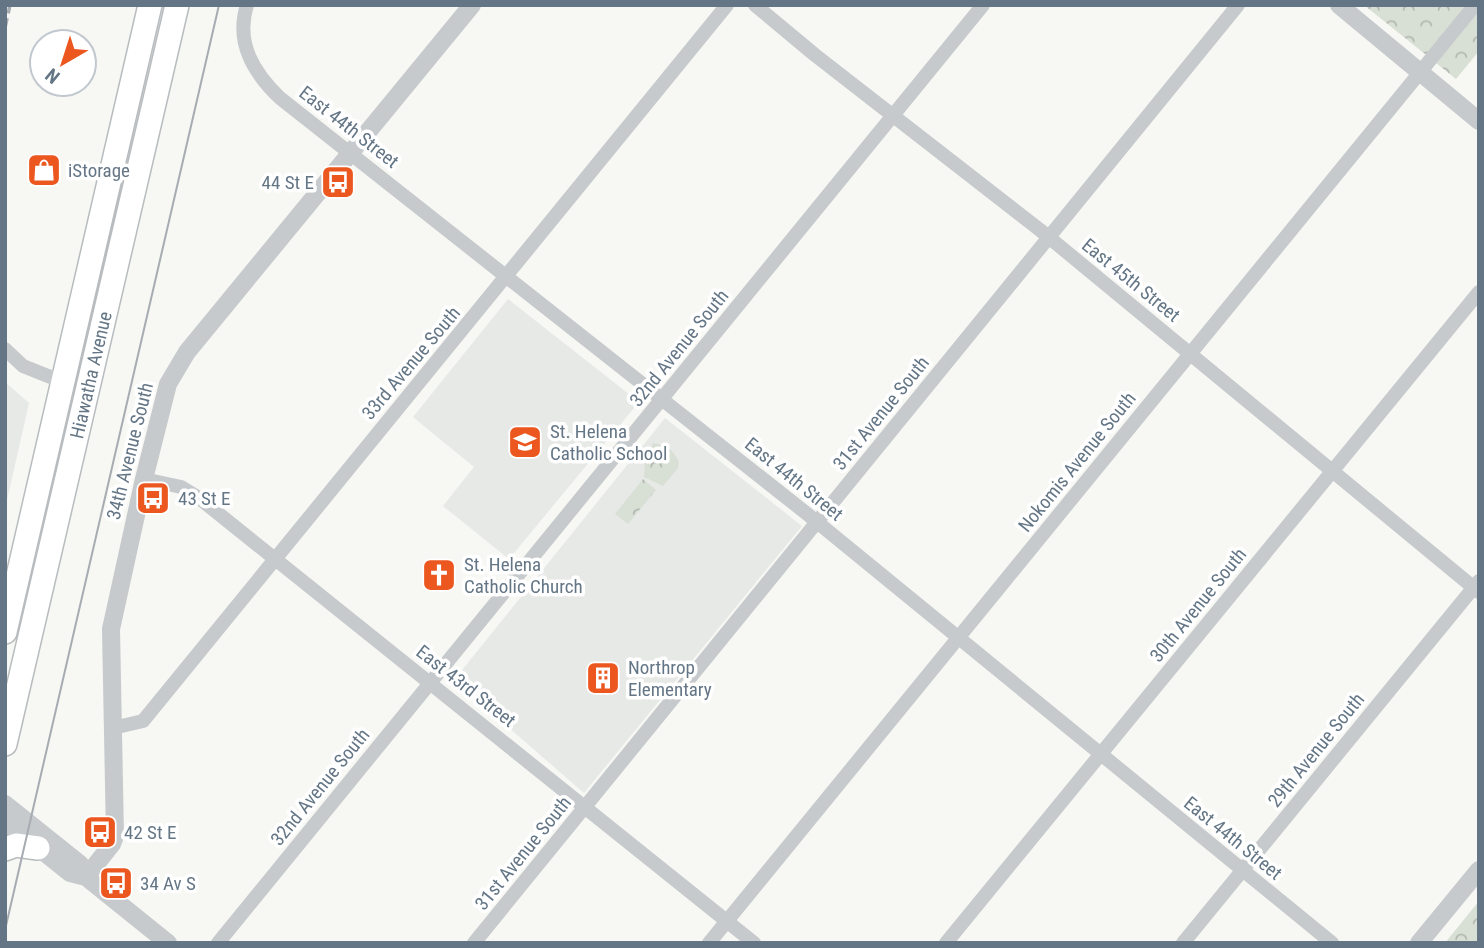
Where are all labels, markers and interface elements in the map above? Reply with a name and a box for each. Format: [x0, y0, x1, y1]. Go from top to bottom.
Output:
north arrow [28, 28, 98, 98]
text: N [41, 63, 64, 88]
street label: East 44th Street [295, 81, 403, 173]
shop icon: iStorage [25, 151, 63, 189]
place label: iStorage [68, 159, 130, 182]
bus stop icon: 44 St E [319, 163, 357, 201]
place label: 44 St E [262, 171, 314, 194]
street label: East 45th Street [1077, 233, 1185, 327]
street label: 32nd Avenue South [625, 285, 733, 411]
street label: 33rd Avenue South [357, 302, 465, 424]
street label: Hiawatha Avenue [65, 309, 117, 441]
street label: 31st Avenue South [828, 351, 934, 475]
street label: 34th Avenue South [102, 380, 158, 522]
street label: Nokomis Avenue South [1013, 387, 1141, 537]
place label: St. Helena Catholic School [550, 420, 667, 465]
school or university icon: St. Helena Catholic School [506, 423, 544, 461]
street label: East 44th Street [740, 432, 848, 526]
bus stop icon: 43 St E [134, 479, 172, 517]
place label: 43 St E [178, 487, 230, 510]
street label: 30th Avenue South [1145, 543, 1251, 667]
place label: St. Helena Catholic Church [464, 553, 583, 598]
church icon: St. Helena Catholic Church [420, 556, 458, 594]
street label: East 43rd Street [412, 640, 520, 732]
place label: Northrop Elementary [628, 656, 712, 701]
building icon: Northrop Elementary [584, 659, 622, 697]
street label: 29th Avenue South [1263, 688, 1369, 812]
street label: 32nd Avenue South [266, 724, 374, 850]
street label: 31st Avenue South [470, 791, 576, 915]
street label: East 44th Street [1179, 791, 1287, 885]
bus stop icon: 42 St E [81, 813, 119, 851]
place label: 42 St E [124, 821, 176, 844]
bus stop icon: 34 Av S [97, 864, 135, 902]
place label: 34 Av S [140, 872, 196, 895]

